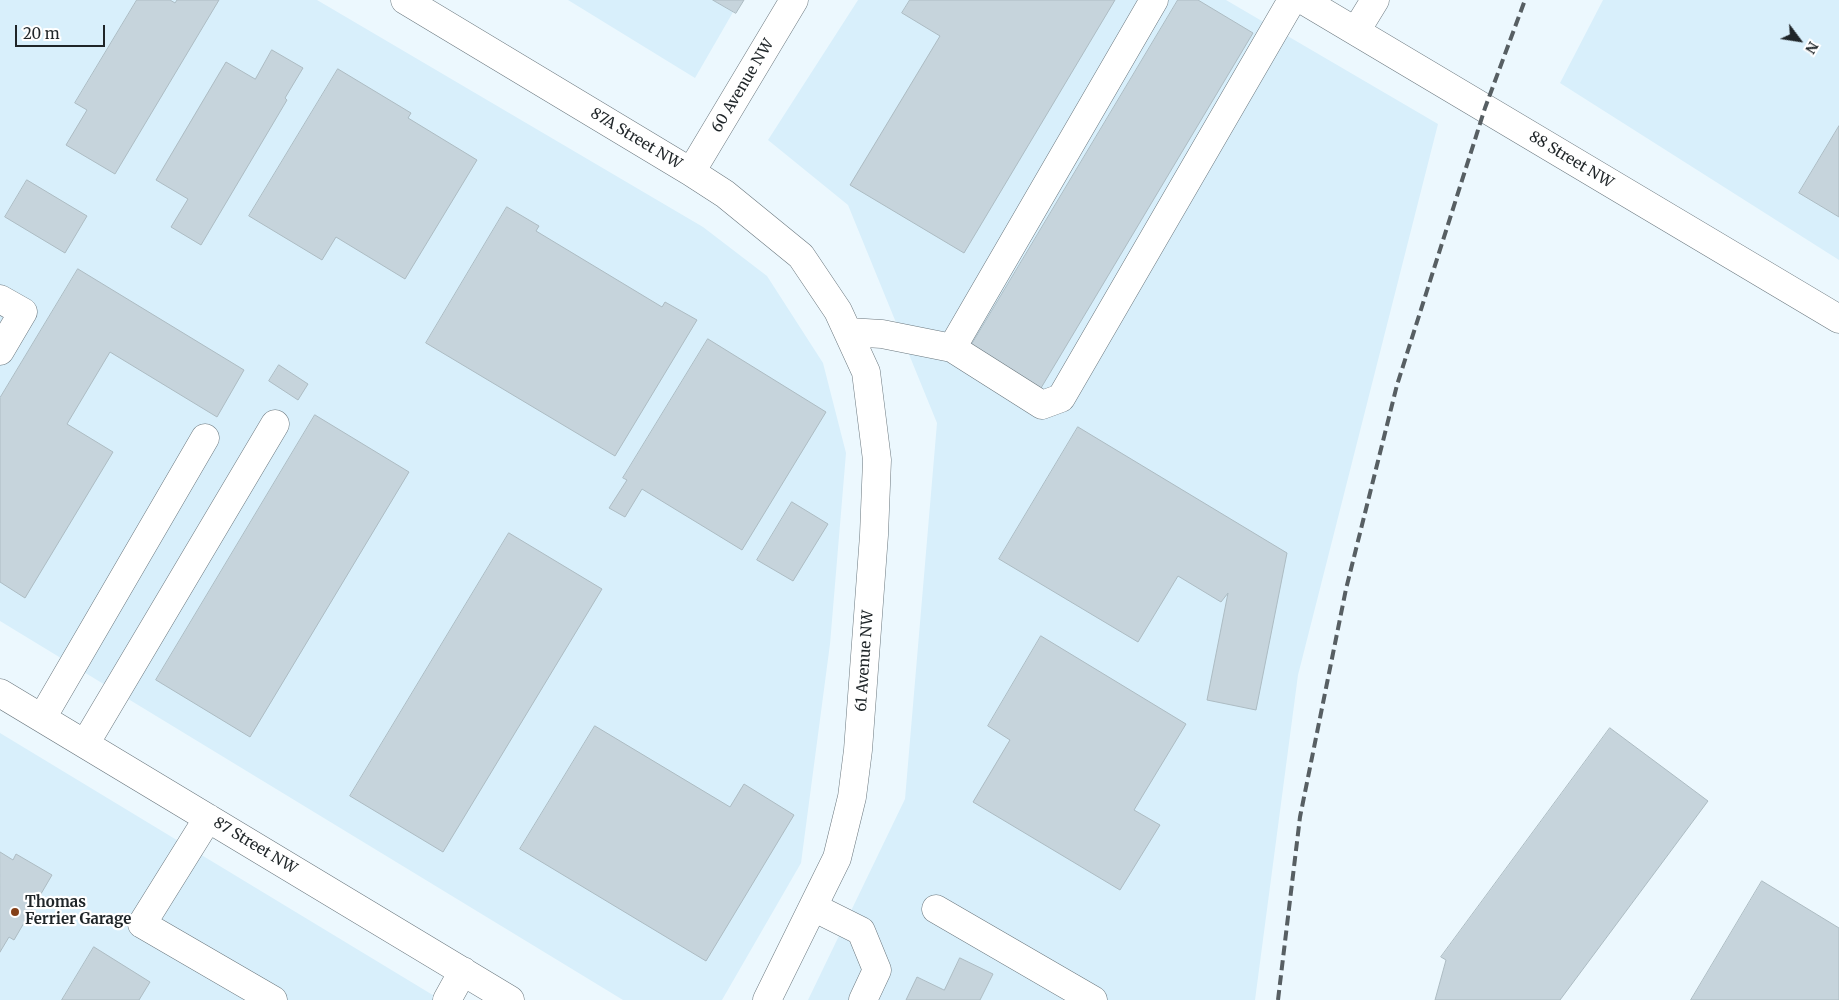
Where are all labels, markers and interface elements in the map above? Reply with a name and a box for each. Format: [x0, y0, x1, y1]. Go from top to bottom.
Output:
scale bar [18, 15, 108, 47]
north arrow [1774, 15, 1824, 65]
text: 20 m [23, 24, 60, 43]
street label: 60 Avenue NW [708, 36, 778, 136]
text: N [1801, 38, 1822, 57]
street label: 87A Street NW [587, 105, 685, 173]
street label: 88 Street NW [1526, 128, 1616, 192]
street label: 61 Avenue NW [852, 610, 878, 712]
street label: 87 Street NW [210, 814, 300, 878]
place label: Thomas Ferrier Garage [25, 894, 131, 929]
marker: Thomas Ferrier Garage [9, 906, 21, 918]

